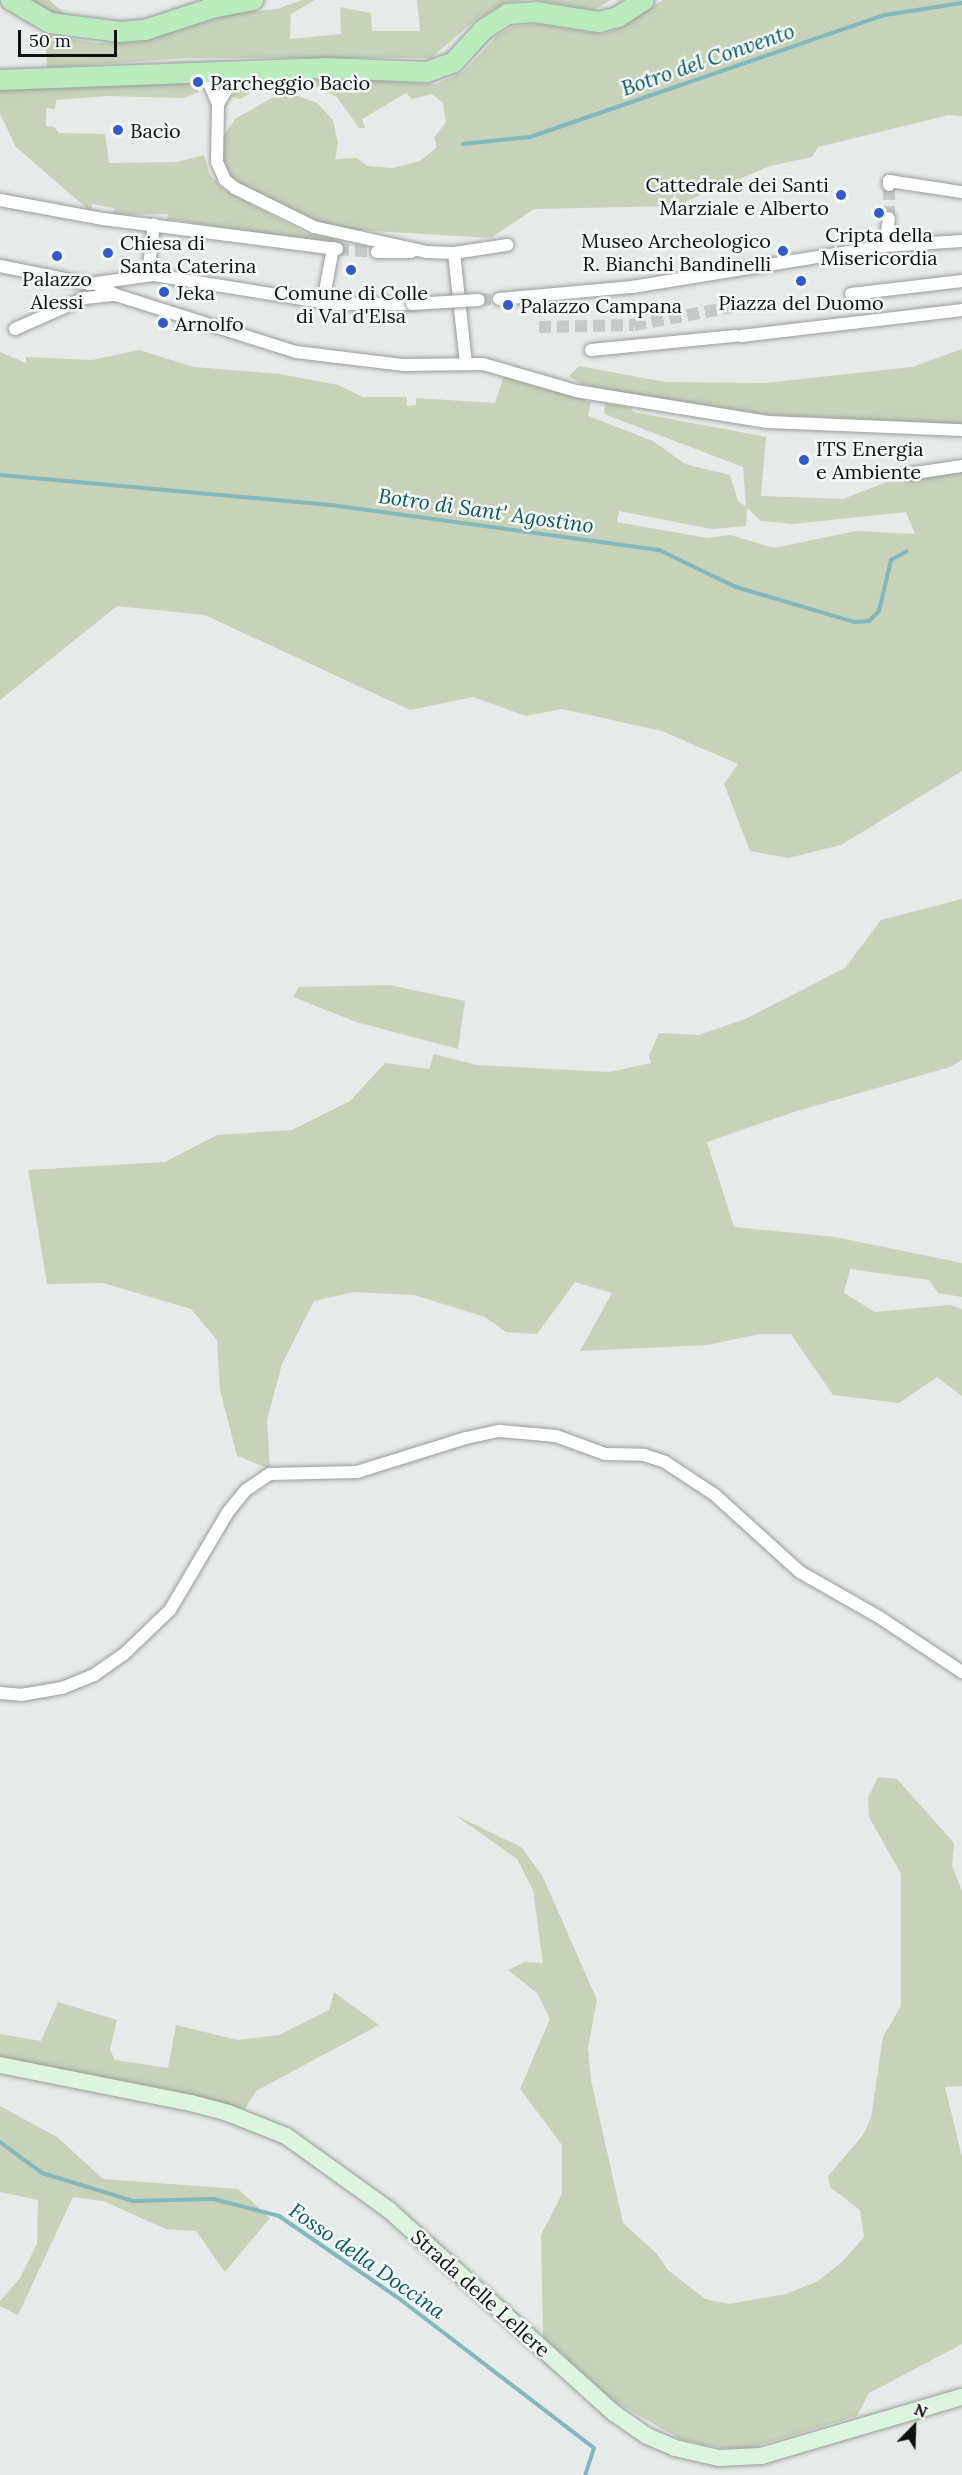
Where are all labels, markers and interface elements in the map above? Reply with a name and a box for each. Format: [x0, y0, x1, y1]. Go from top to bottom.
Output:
scale bar [21, 18, 120, 56]
water label: Botro del Convento [618, 19, 798, 101]
text: 50 m [29, 29, 71, 52]
place label: Parcheggio Bacìo [210, 70, 370, 94]
marker: Parcheggio Bacìo [191, 75, 205, 89]
place label: Bacìo [130, 118, 181, 142]
marker: Bacìo [111, 123, 125, 137]
place label: Cattedrale dei Santi Marziale e Alberto [645, 172, 829, 219]
marker: Cattedrale dei Santi Marziale e Alberto [834, 188, 848, 202]
marker: Cripta della Misericordia [872, 206, 886, 220]
place label: Cripta della Misericordia [820, 222, 938, 269]
place label: Museo Archeologico R. Bianchi Bandinelli [581, 228, 771, 275]
place label: Chiesa di Santa Caterina [120, 230, 256, 277]
marker: Museo Archeologico R. Bianchi Bandinelli [776, 244, 790, 258]
marker: Chiesa di Santa Caterina [101, 246, 115, 260]
marker: Palazzo Alessi [50, 249, 64, 263]
marker: Comune di Colle di Val d'Elsa [344, 263, 358, 277]
place label: Palazzo Alessi [22, 266, 92, 313]
marker: Piazza del Duomo [794, 274, 808, 288]
place label: Jeka [176, 280, 215, 304]
place label: Comune di Colle di Val d'Elsa [274, 280, 428, 327]
marker: Jeka [157, 285, 171, 299]
place label: Piazza del Duomo [718, 290, 884, 314]
place label: Palazzo Campana [520, 293, 682, 317]
marker: Palazzo Campana [501, 298, 515, 312]
place label: Arnolfo [175, 311, 244, 335]
marker: Arnolfo [156, 316, 170, 330]
place label: ITS Energia e Ambiente [816, 436, 924, 483]
marker: ITS Energia e Ambiente [797, 453, 811, 467]
water label: Botro di Sant' Agostino [377, 483, 595, 539]
water label: Fosso della Doccina [284, 2198, 450, 2324]
street label: Strada delle Lellere [407, 2224, 555, 2362]
north arrow [884, 2397, 944, 2457]
text: N [911, 2399, 931, 2422]

